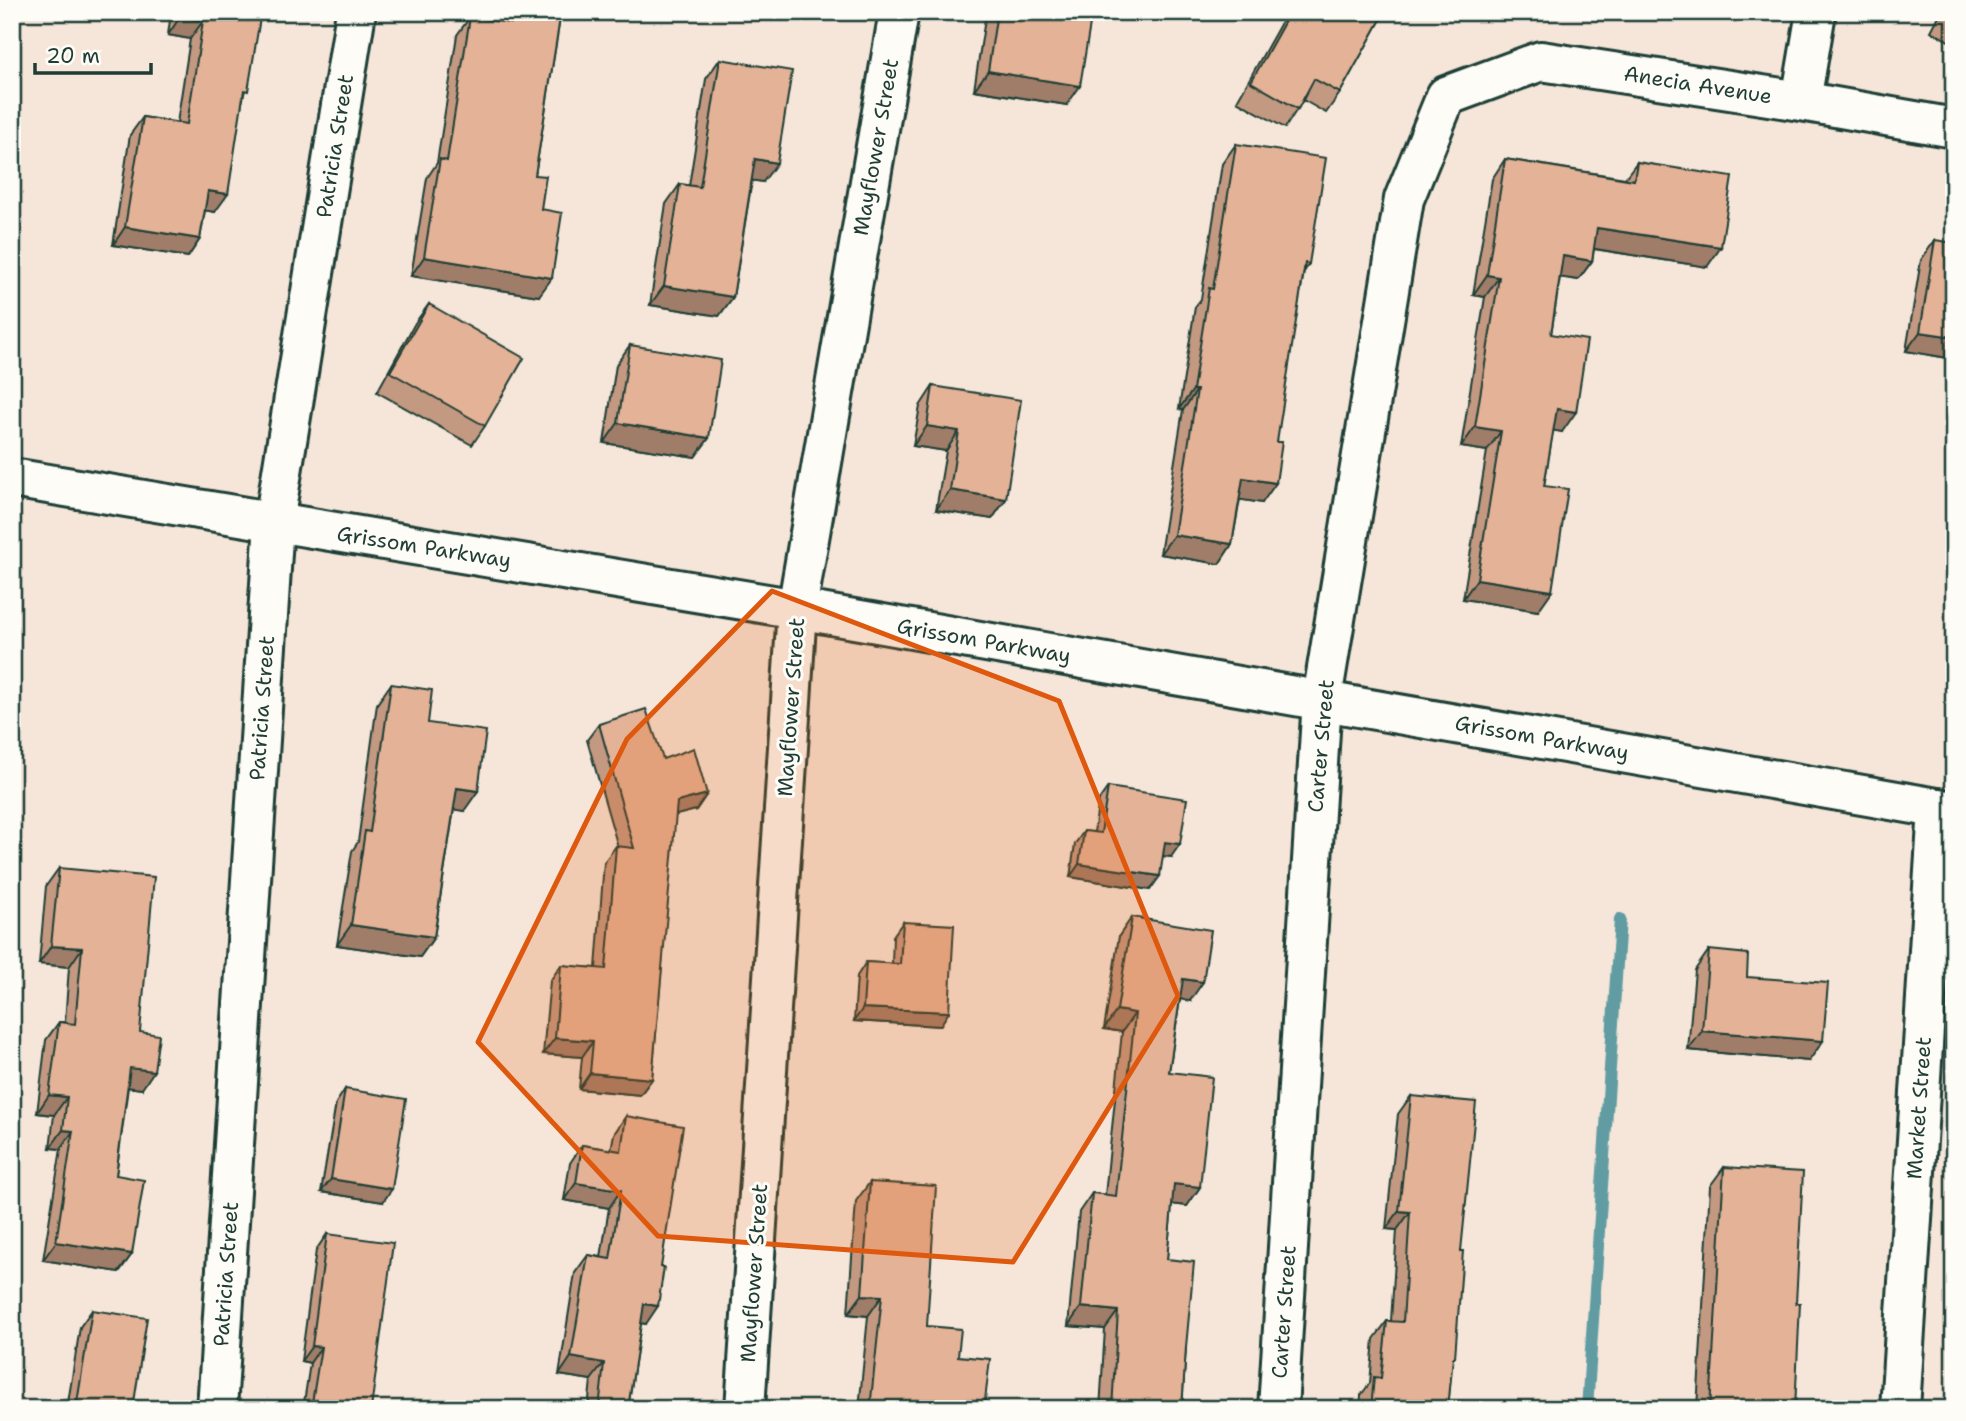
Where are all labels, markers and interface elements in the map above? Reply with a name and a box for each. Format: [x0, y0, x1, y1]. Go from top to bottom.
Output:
scale bar [35, 32, 150, 76]
text: 20 m [46, 42, 100, 70]
street label: Mayflower Street [847, 56, 905, 238]
street label: Anecia Avenue [1622, 59, 1774, 111]
street label: Patricia Street [310, 72, 360, 220]
street label: Grissom Parkway [335, 519, 513, 575]
street label: Grissom Parkway [895, 612, 1073, 670]
street label: Mayflower Street [771, 617, 811, 797]
street label: Patricia Street [243, 635, 281, 781]
street label: Carter Street [1301, 678, 1341, 814]
street label: Grissom Parkway [1453, 709, 1631, 767]
street label: Market Street [1900, 1036, 1938, 1180]
street label: Mayflower Street [734, 1183, 774, 1363]
street label: Patricia Street [207, 1201, 245, 1347]
street label: Carter Street [1265, 1244, 1303, 1380]

